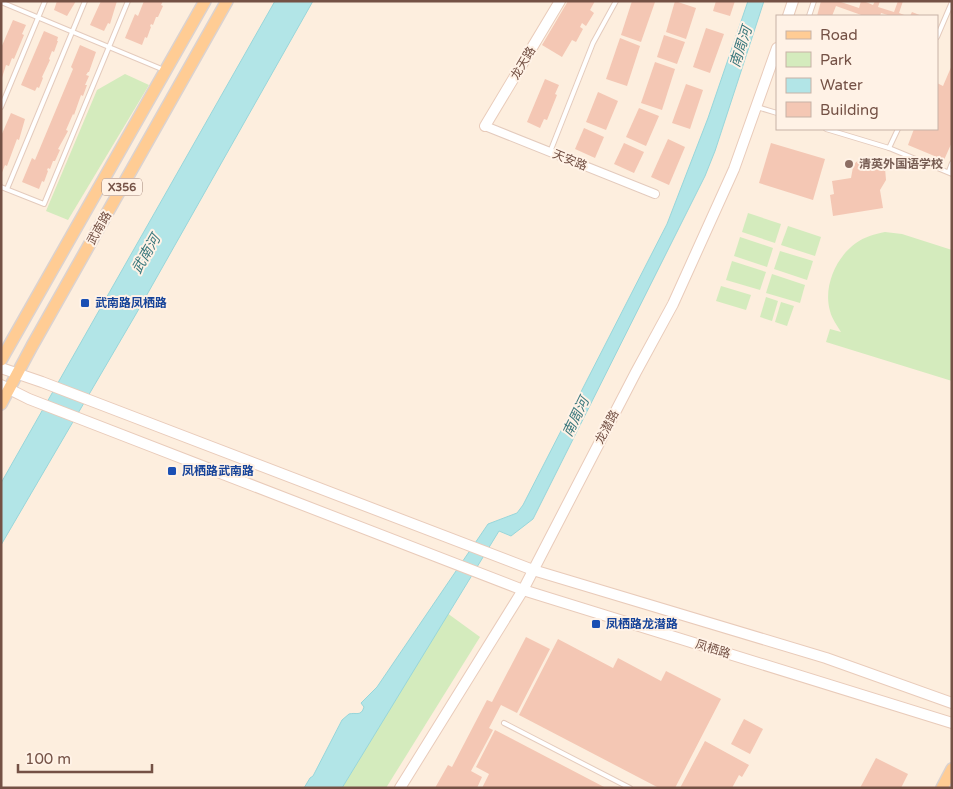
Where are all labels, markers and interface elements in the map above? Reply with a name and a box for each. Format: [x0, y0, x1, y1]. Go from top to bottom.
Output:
legend [776, 15, 938, 130]
water label: 南周河 [726, 22, 757, 70]
text: Road [820, 26, 858, 44]
street label: 龙天路 [508, 44, 538, 82]
text: Park [820, 51, 852, 69]
text: Water [820, 76, 863, 94]
text: Building [820, 101, 879, 119]
street label: 天安路 [551, 147, 589, 173]
place label: 清英外国语学校 [859, 157, 943, 171]
marker: 清英外国语学校 [843, 158, 855, 170]
road number: X356 [102, 178, 142, 196]
street label: 武南路 [84, 209, 114, 247]
water label: 武南河 [128, 229, 165, 276]
place label: 武南路凤栖路 [95, 296, 167, 310]
marker: 武南路凤栖路 [79, 297, 91, 309]
water label: 南周河 [559, 392, 594, 440]
street label: 龙潜路 [592, 408, 622, 446]
place label: 凤栖路武南路 [182, 464, 254, 478]
marker: 凤栖路武南路 [166, 465, 178, 477]
place label: 凤栖路龙潜路 [606, 617, 678, 631]
marker: 凤栖路龙潜路 [590, 618, 602, 630]
street label: 凤栖路 [694, 637, 732, 661]
scale bar [18, 742, 151, 774]
text: 100 m [25, 750, 71, 768]

